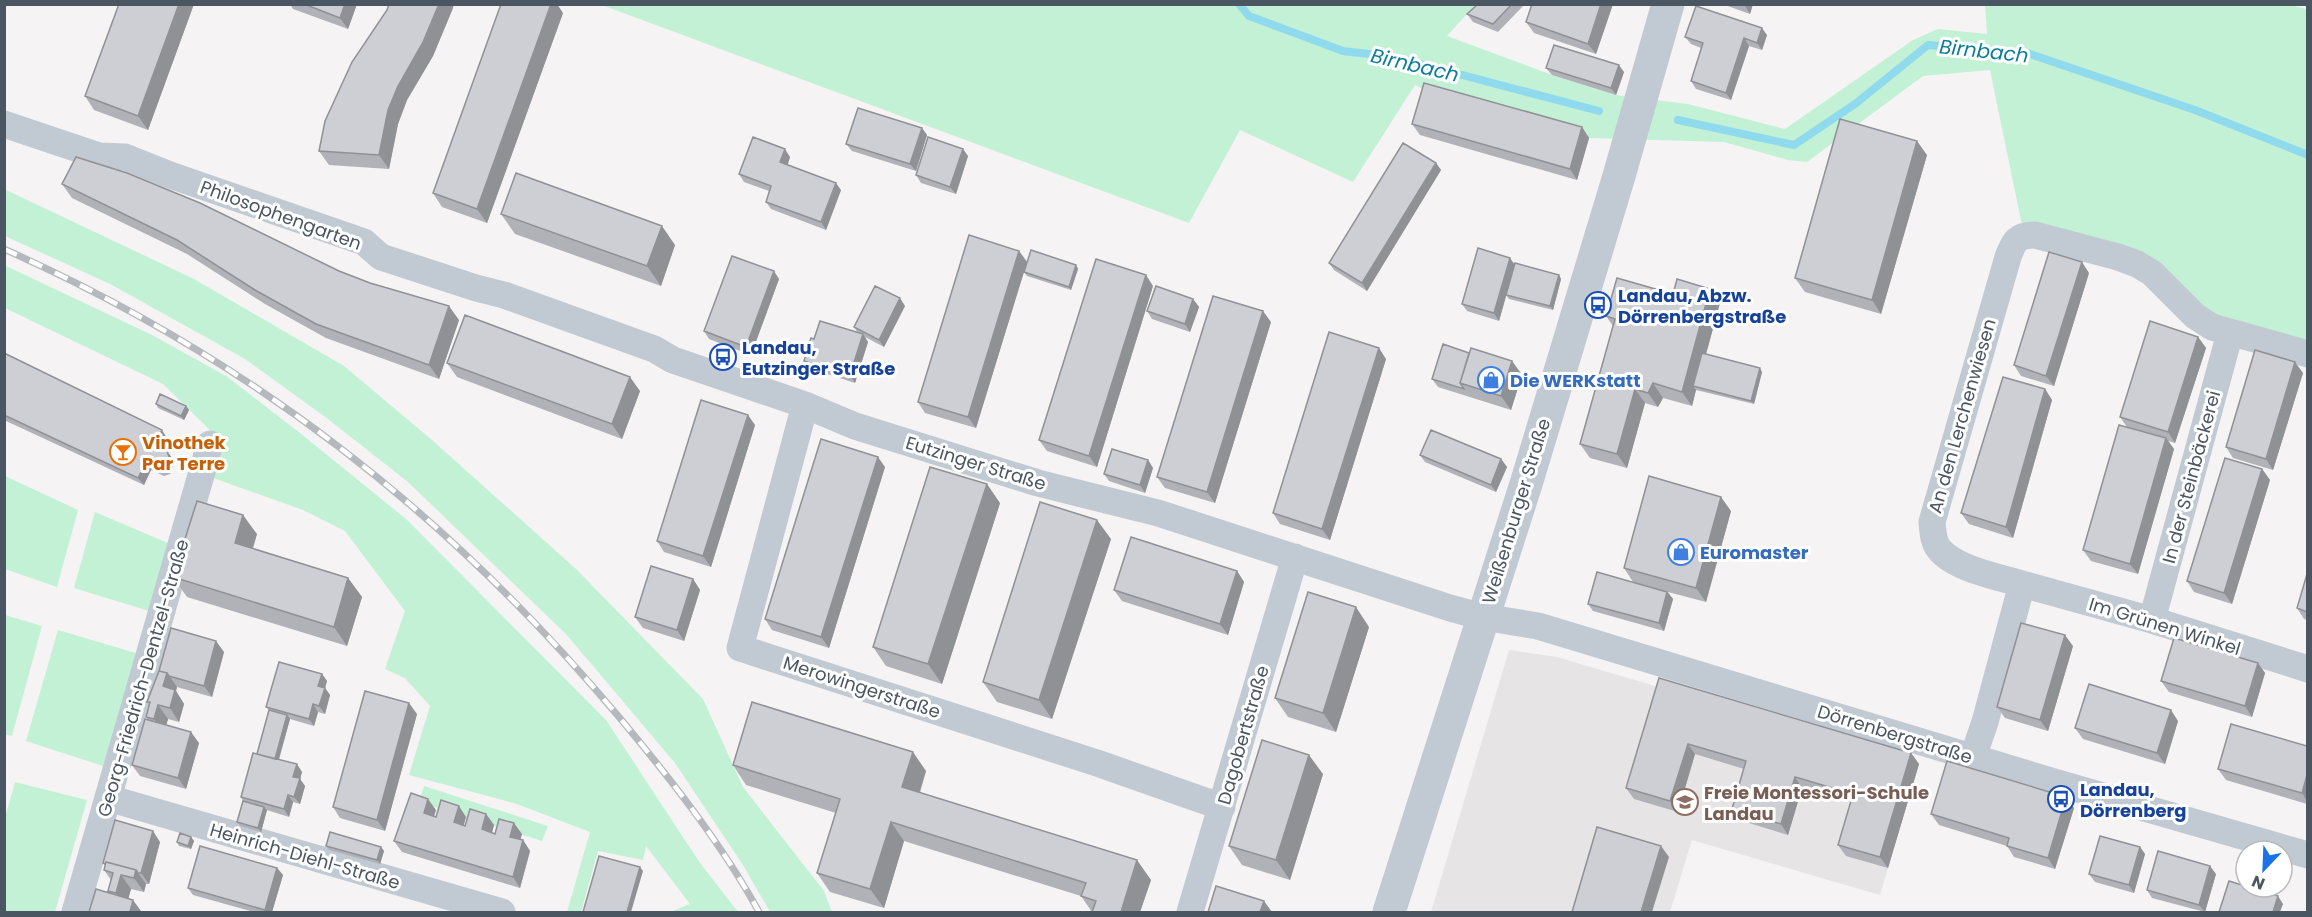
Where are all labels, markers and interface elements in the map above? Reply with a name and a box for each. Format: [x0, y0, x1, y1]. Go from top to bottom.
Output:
water label: Birnbach [1938, 32, 2030, 70]
water label: Birnbach [1368, 41, 1462, 89]
street label: Philosophengarten [197, 174, 365, 256]
place label: Landau, Abzw. Dörrenbergstraße [1618, 283, 1786, 329]
bus stop icon: Landau, Abzw. Dörrenbergstraße [1583, 290, 1613, 320]
street label: An den Lerchenwiesen [1922, 316, 2002, 516]
place label: Landau, Eutzinger Straße [742, 335, 895, 381]
bus stop icon: Landau, Eutzinger Straße [708, 342, 738, 372]
shop icon: Die WERKstatt [1476, 365, 1506, 395]
place label: Die WERKstatt [1510, 368, 1640, 393]
street label: In der Steinbäckerei [2156, 388, 2226, 566]
street label: Weißenburger Straße [1476, 415, 1556, 607]
place label: Vinothek Par Terre [142, 430, 227, 476]
street label: Eutzinger Straße [903, 430, 1049, 496]
bar icon: Vinothek Par Terre [108, 437, 138, 467]
street label: Georg-Friedrich-Dentzel-Straße [91, 536, 195, 820]
shop icon: Euromaster [1666, 537, 1696, 567]
place label: Euromaster [1700, 540, 1809, 565]
street label: Im Grünen Winkel [2086, 591, 2244, 661]
street label: Merowingerstraße [780, 650, 944, 724]
street label: Dagobertstraße [1211, 663, 1275, 807]
street label: Dörrenbergstraße [1814, 699, 1976, 769]
place label: Landau, Dörrenberg [2080, 777, 2186, 823]
place label: Freie Montessori-Schule Landau [1704, 780, 1929, 826]
bus stop icon: Landau, Dörrenberg [2046, 784, 2076, 814]
school or university icon: Freie Montessori-Schule Landau [1670, 787, 1700, 817]
street label: Heinrich-Diehl-Straße [207, 817, 403, 895]
north arrow [2234, 839, 2294, 899]
text: N [2248, 869, 2268, 895]

